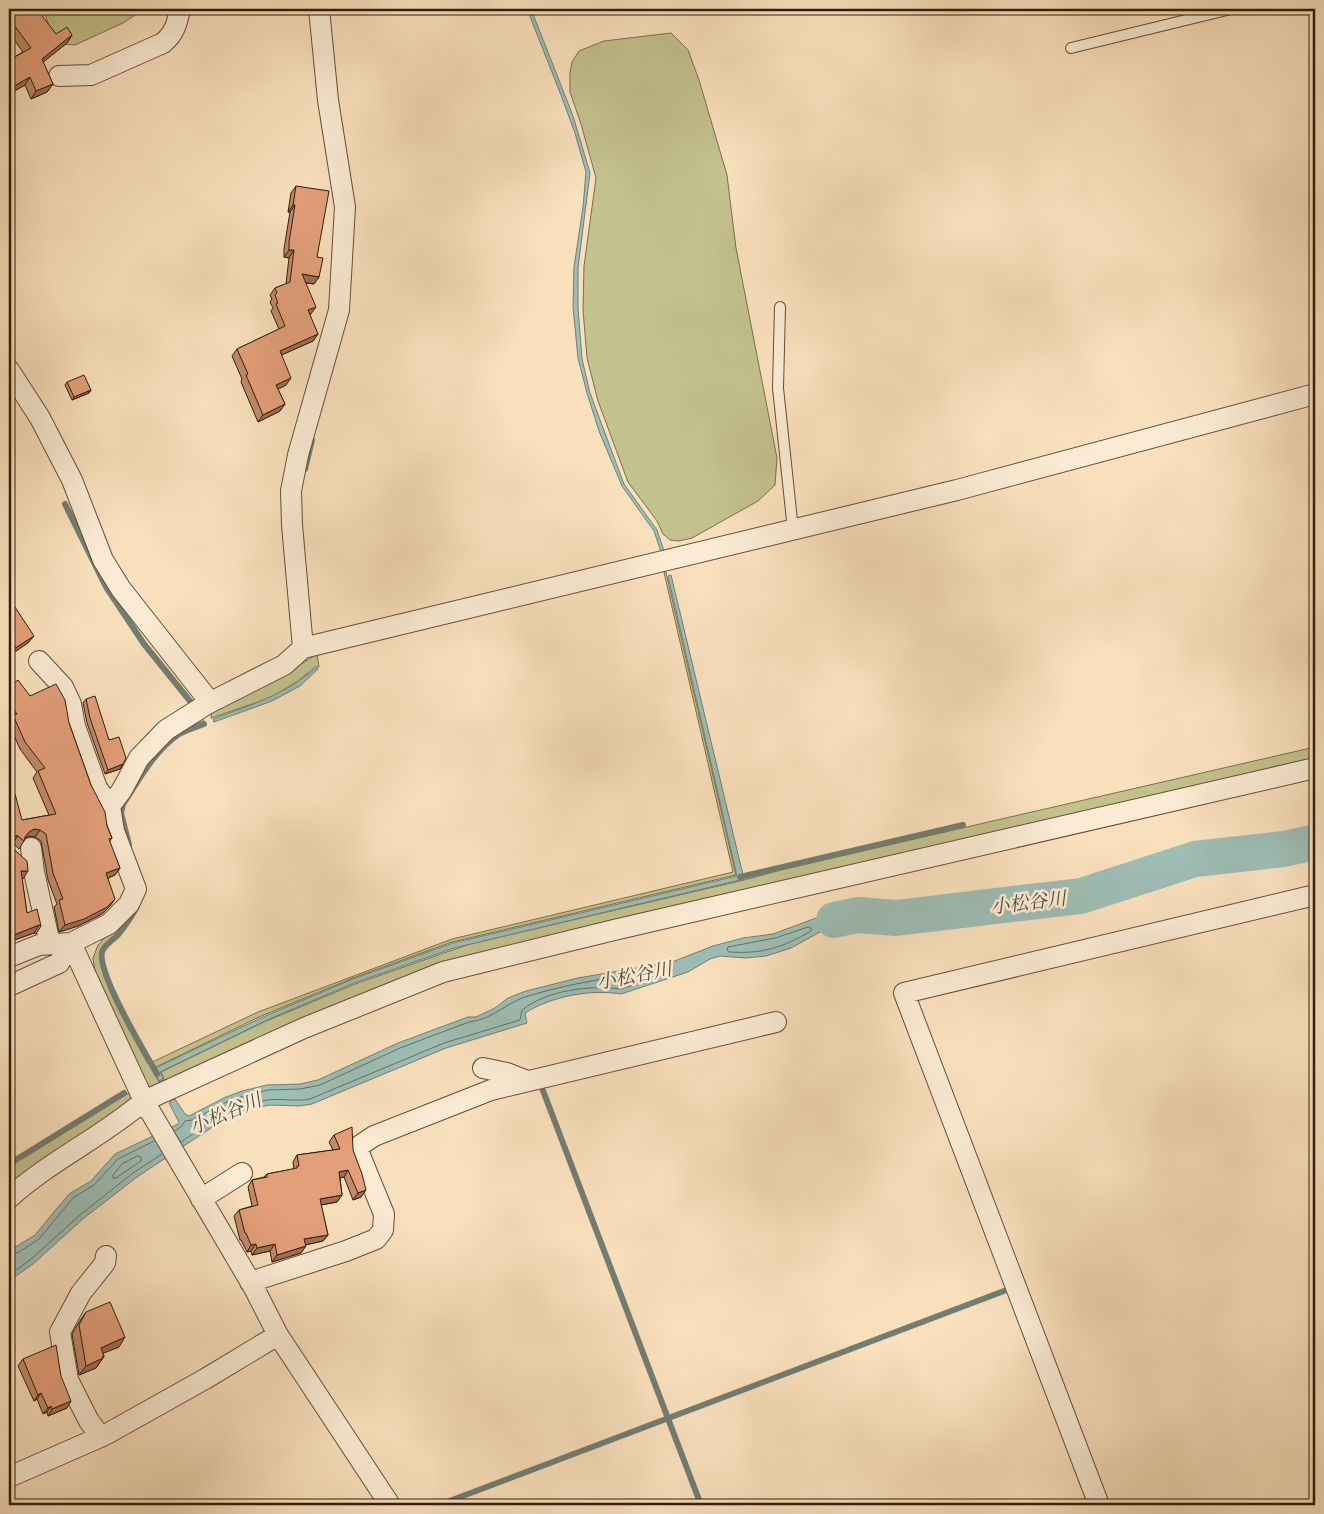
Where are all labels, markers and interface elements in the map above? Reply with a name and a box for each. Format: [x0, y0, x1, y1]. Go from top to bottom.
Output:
water label: 小松谷川 [989, 886, 1070, 923]
water label: 小松谷川 [595, 957, 676, 998]
water label: 小松谷川 [186, 1087, 268, 1143]

